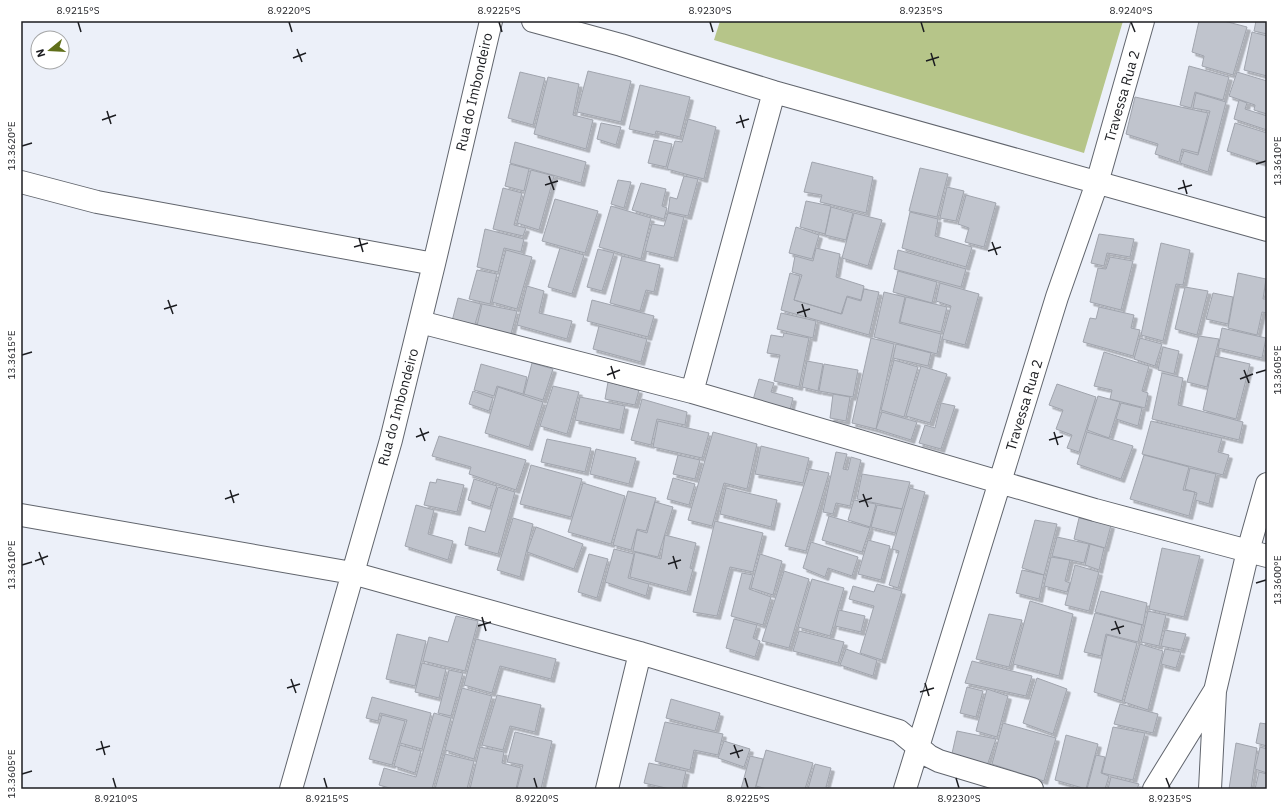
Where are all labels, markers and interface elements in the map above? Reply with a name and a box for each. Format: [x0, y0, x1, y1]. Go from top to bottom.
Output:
text: 8.9215°S [56, 4, 100, 17]
text: 8.9220°S [267, 4, 311, 17]
text: 8.9225°S [477, 4, 521, 17]
text: 8.9230°S [688, 4, 732, 17]
text: 8.9235°S [899, 4, 943, 17]
text: 8.9240°S [1109, 4, 1153, 17]
north arrow [30, 30, 70, 70]
street label: Rua do Imbondeiro [452, 31, 496, 153]
text: N [33, 47, 48, 59]
street label: Travessa Rua 2 [1100, 48, 1144, 144]
text: 13.3620°E [5, 121, 18, 171]
text: 13.3610°E [1271, 136, 1284, 186]
text: 13.3615°E [5, 330, 18, 380]
text: 13.3605°E [1271, 345, 1284, 395]
street label: Rua do Imbondeiro [374, 346, 422, 468]
street label: Travessa Rua 2 [1002, 357, 1046, 453]
text: 13.3610°E [5, 540, 18, 590]
text: 13.3600°E [1271, 555, 1284, 605]
text: 13.3605°E [5, 749, 18, 799]
text: 8.9210°S [94, 792, 138, 805]
text: 8.9215°S [305, 792, 349, 805]
text: 8.9220°S [515, 792, 559, 805]
text: 8.9225°S [726, 792, 770, 805]
text: 8.9230°S [937, 792, 981, 805]
text: 8.9235°S [1148, 792, 1192, 805]

